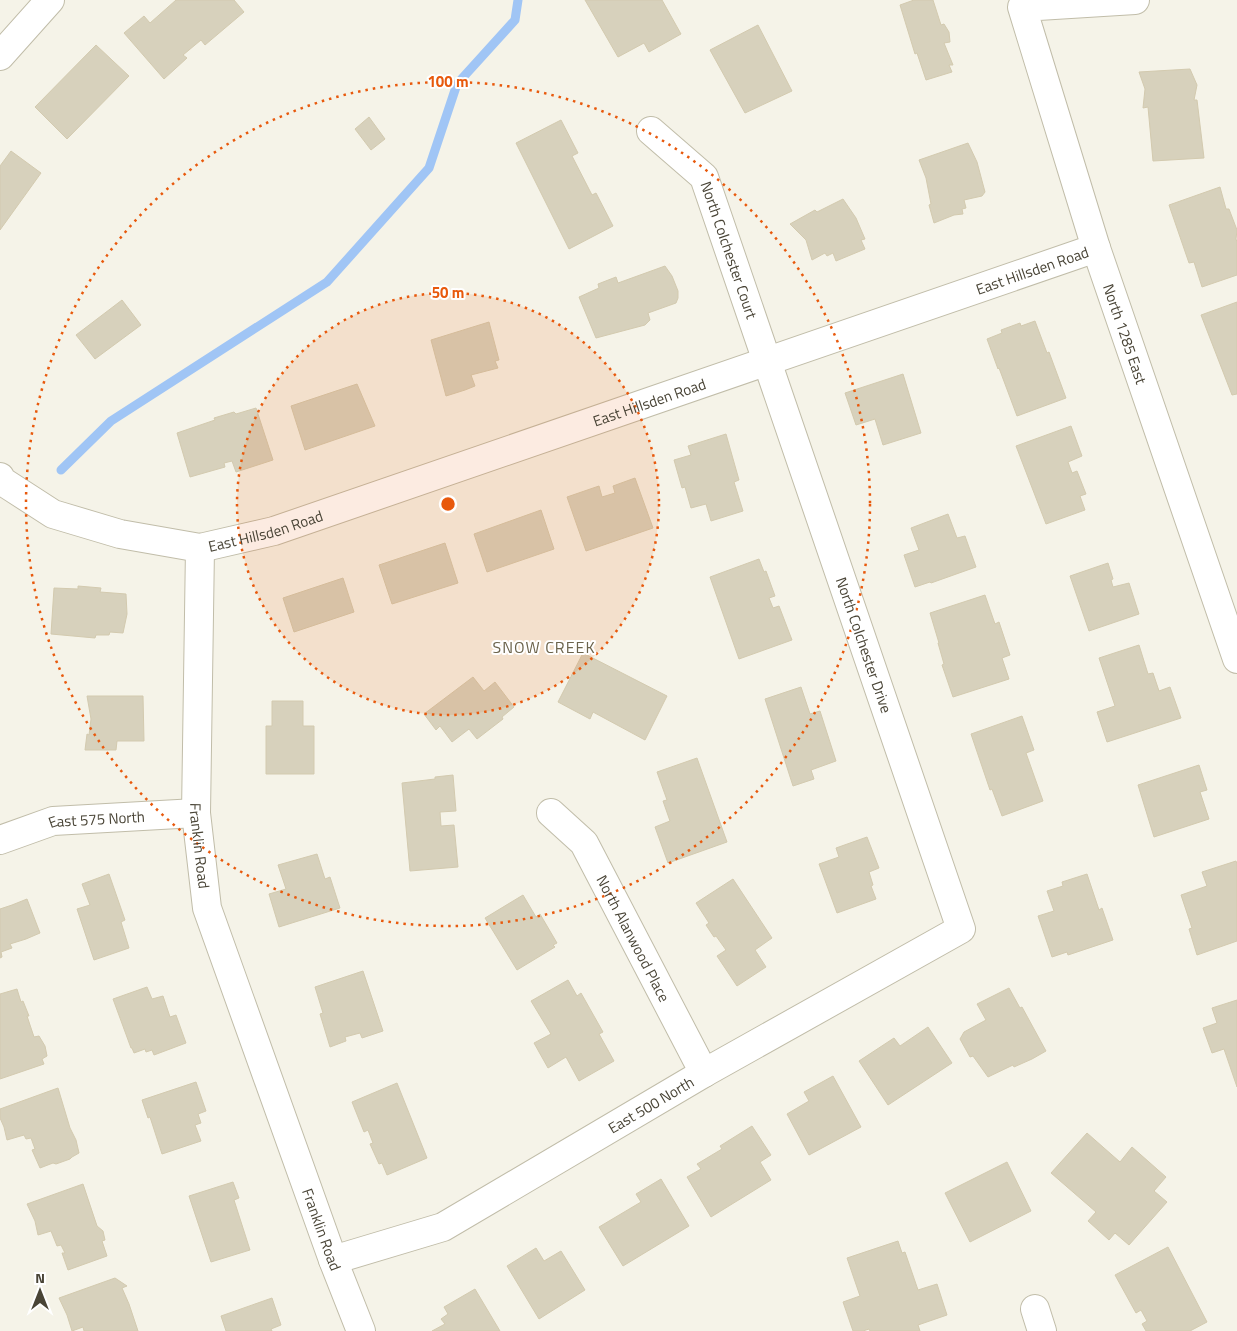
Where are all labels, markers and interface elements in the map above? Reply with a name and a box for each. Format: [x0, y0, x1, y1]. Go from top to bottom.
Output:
text: 100 m [427, 70, 469, 93]
street label: North Colchester Court [695, 178, 764, 323]
street label: East Hillsden Road [972, 240, 1092, 300]
street label: North 1285 East [1098, 280, 1154, 388]
text: 50 m [432, 281, 464, 304]
street label: East Hillsden Road [590, 372, 709, 432]
centre of rings [439, 495, 457, 513]
street label: East Hillsden Road [206, 504, 326, 557]
street label: North Colchester Drive [830, 574, 898, 716]
district label: SNOW CREEK [492, 635, 596, 659]
street label: Franklin Road [184, 803, 216, 890]
street label: East 575 North [45, 804, 145, 833]
street label: North Alanwood Place [591, 871, 676, 1006]
street label: East 500 North [603, 1070, 698, 1139]
street label: Franklin Road [297, 1185, 348, 1274]
north arrow [15, 1266, 65, 1316]
text: N [35, 1267, 45, 1288]

